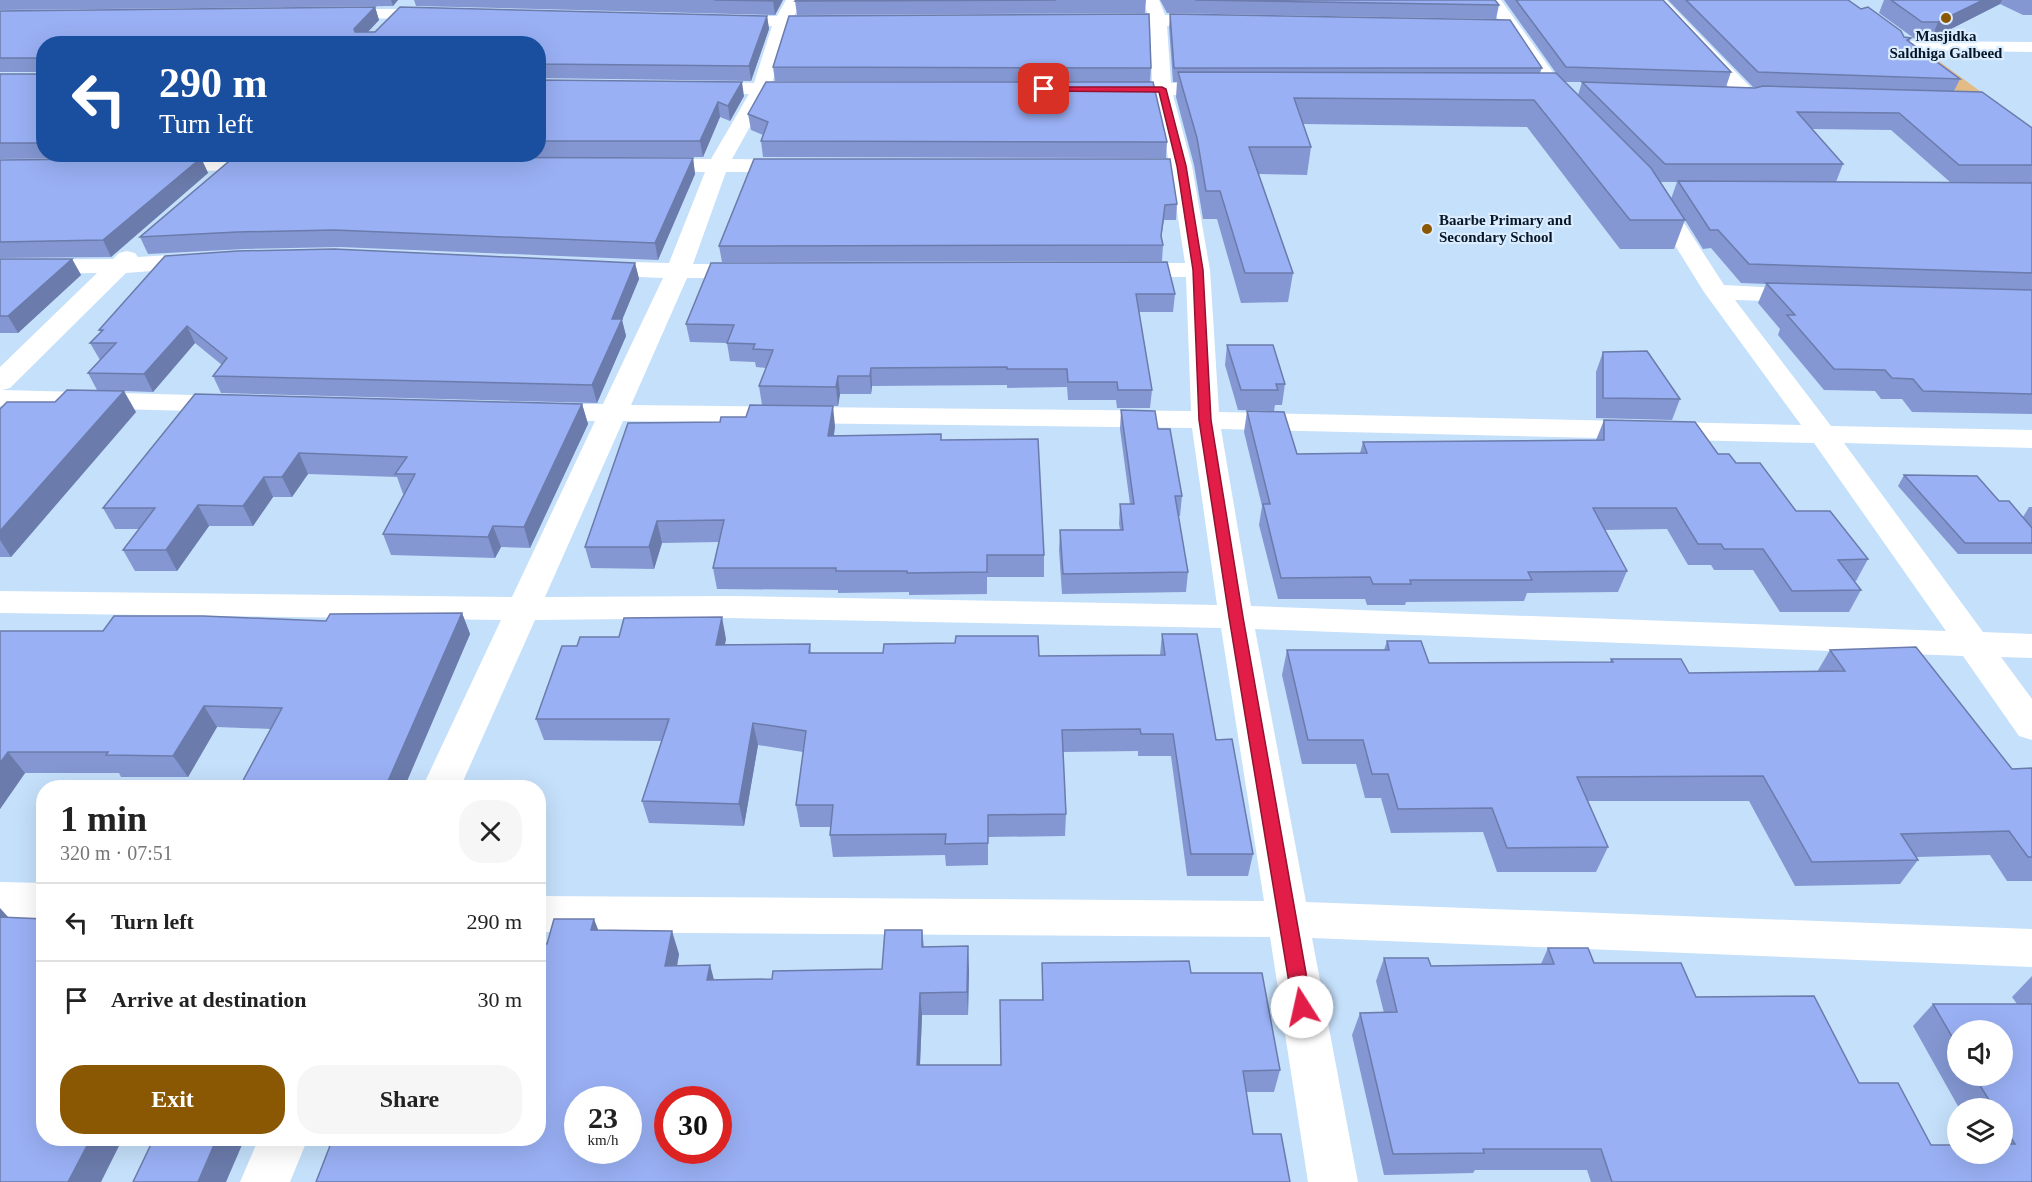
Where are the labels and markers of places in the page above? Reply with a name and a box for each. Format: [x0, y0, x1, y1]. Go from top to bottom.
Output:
marker: Masjidka Saldhiga Galbeed [1939, 11, 1953, 25]
place label: Masjidka Saldhiga Galbeed [1890, 28, 2003, 61]
pin [1018, 63, 1069, 114]
place label: Baarbe Primary and Secondary School [1439, 212, 1572, 245]
marker: Baarbe Primary and Secondary School [1420, 222, 1434, 236]

